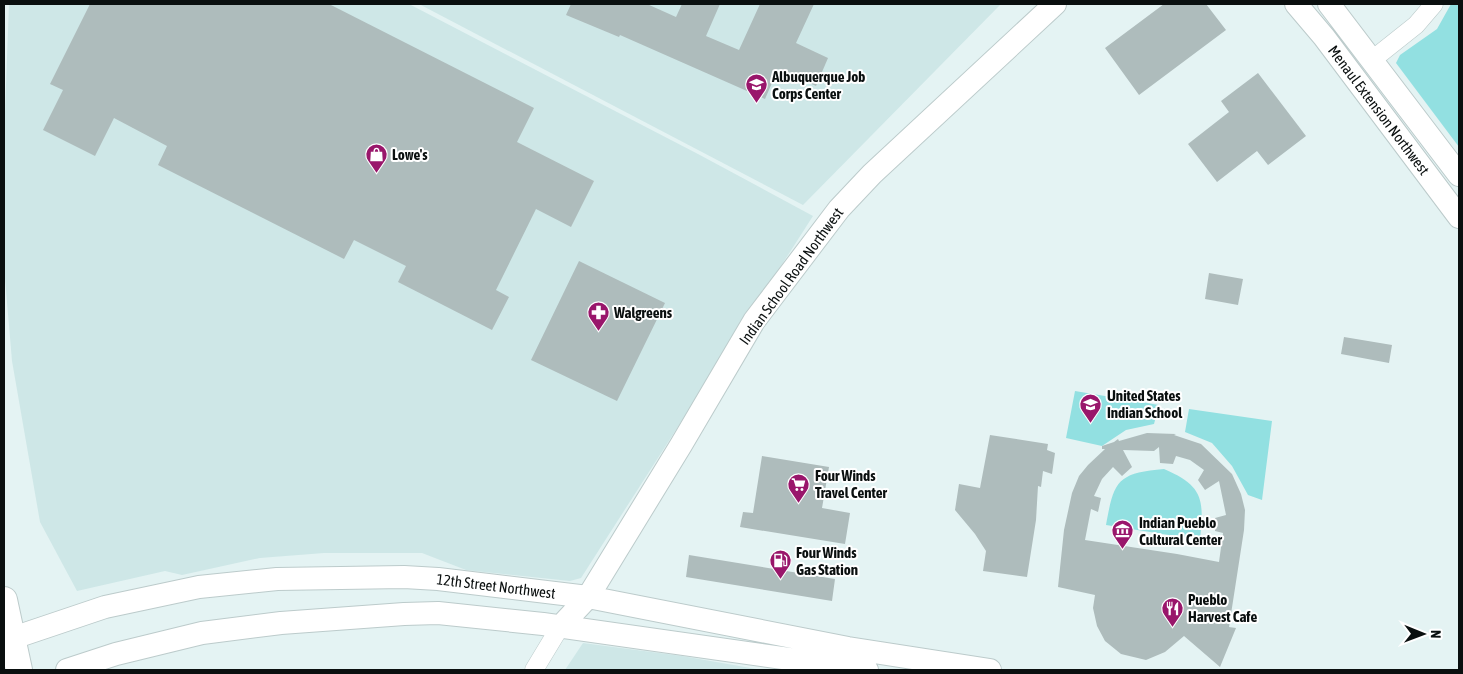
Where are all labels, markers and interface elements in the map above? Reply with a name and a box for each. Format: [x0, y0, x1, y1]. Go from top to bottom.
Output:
street label: Menaul Extension Northwest [1325, 42, 1433, 178]
place label: Albuquerque Job Corps Center [771, 68, 865, 102]
school or university icon: Albuquerque Job Corps Center [744, 73, 768, 104]
shop icon: Lowe's [364, 142, 388, 173]
place label: Lowe's [392, 146, 428, 163]
street label: Indian School Road Northwest [736, 204, 846, 348]
pharmacy icon: Walgreens [586, 300, 610, 331]
place label: Walgreens [613, 304, 673, 321]
place label: United States Indian School [1107, 387, 1183, 421]
school or university icon: United States Indian School [1079, 392, 1103, 423]
place label: Four Winds Travel Center [815, 467, 887, 501]
supermarket icon: Four Winds Travel Center [787, 472, 811, 503]
place label: Indian Pueblo Cultural Center [1139, 514, 1222, 548]
museum icon: Indian Pueblo Cultural Center [1111, 519, 1135, 550]
place label: Four Winds Gas Station [796, 544, 858, 578]
fuel station icon: Four Winds Gas Station [768, 549, 792, 580]
street label: 12th Street Northwest [436, 570, 556, 602]
place label: Pueblo Harvest Cafe [1188, 591, 1257, 625]
restaurant icon: Pueblo Harvest Cafe [1160, 596, 1184, 627]
north arrow [1398, 609, 1448, 659]
text: N [1428, 630, 1444, 638]

